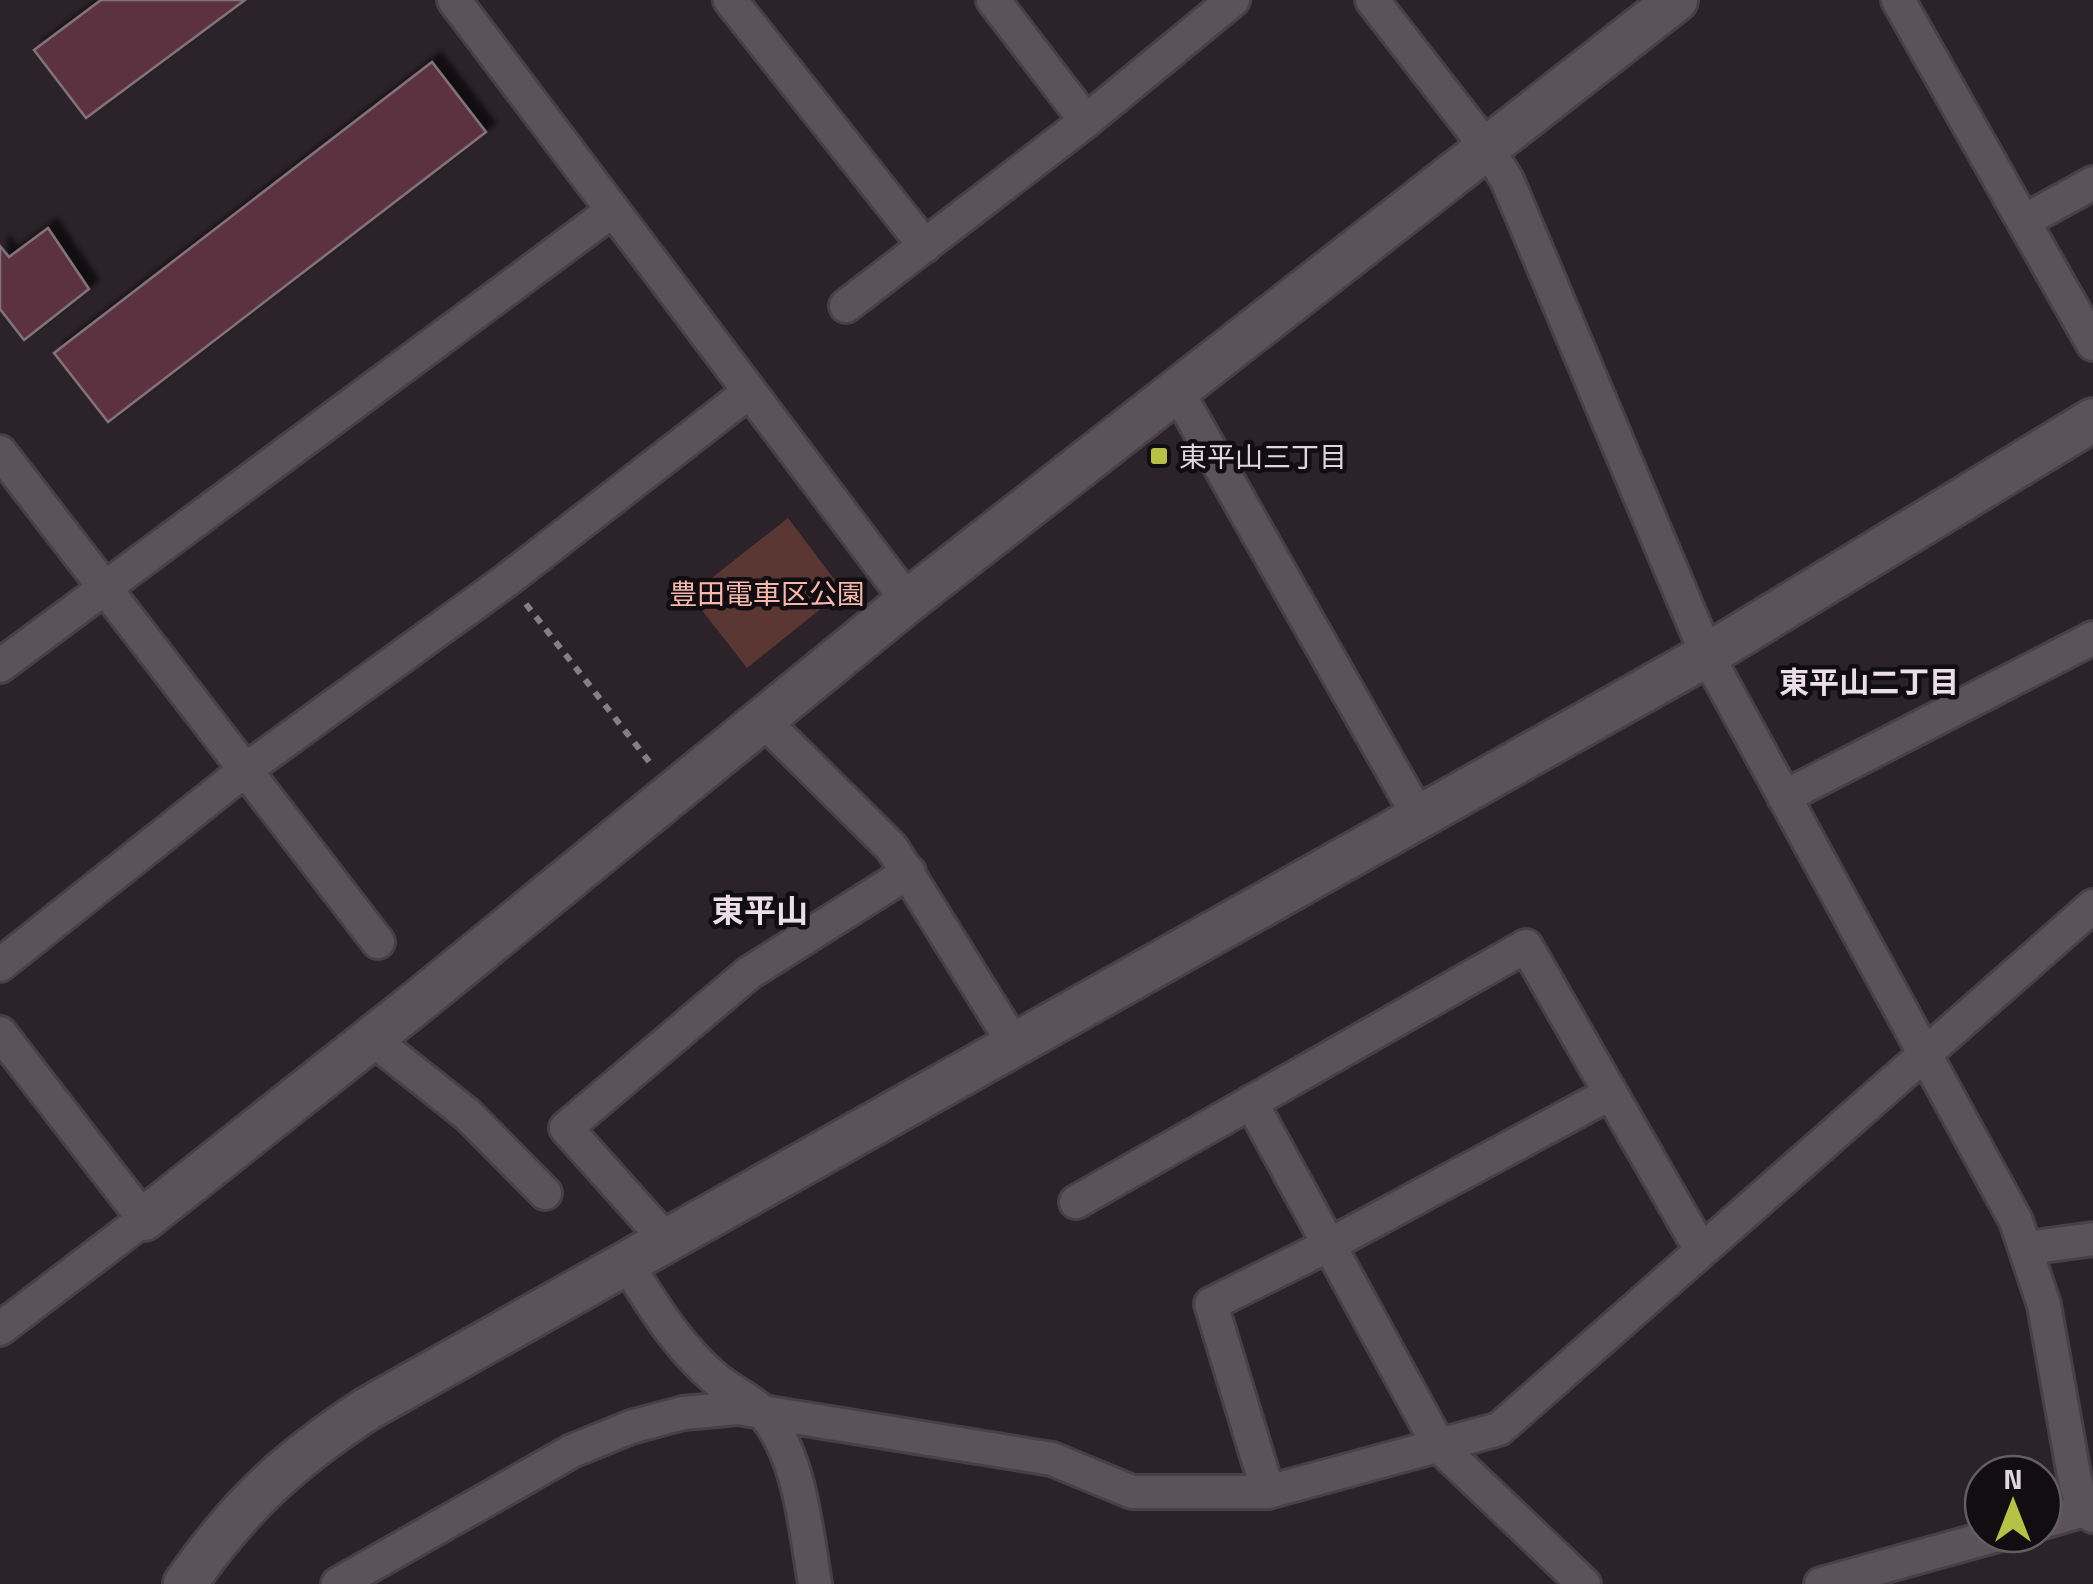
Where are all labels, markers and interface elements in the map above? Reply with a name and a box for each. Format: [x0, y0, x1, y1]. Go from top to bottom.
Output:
place label: 東平山三丁目 [1179, 435, 1347, 478]
marker: 東平山三丁目 [1148, 445, 1170, 467]
park label: 豊田電車区公園 [669, 572, 865, 615]
district label: 東平山二丁目 [1779, 659, 1959, 705]
district label: 東平山 [712, 886, 808, 934]
north arrow [1963, 1454, 2063, 1554]
text: N [2003, 1457, 2023, 1500]

